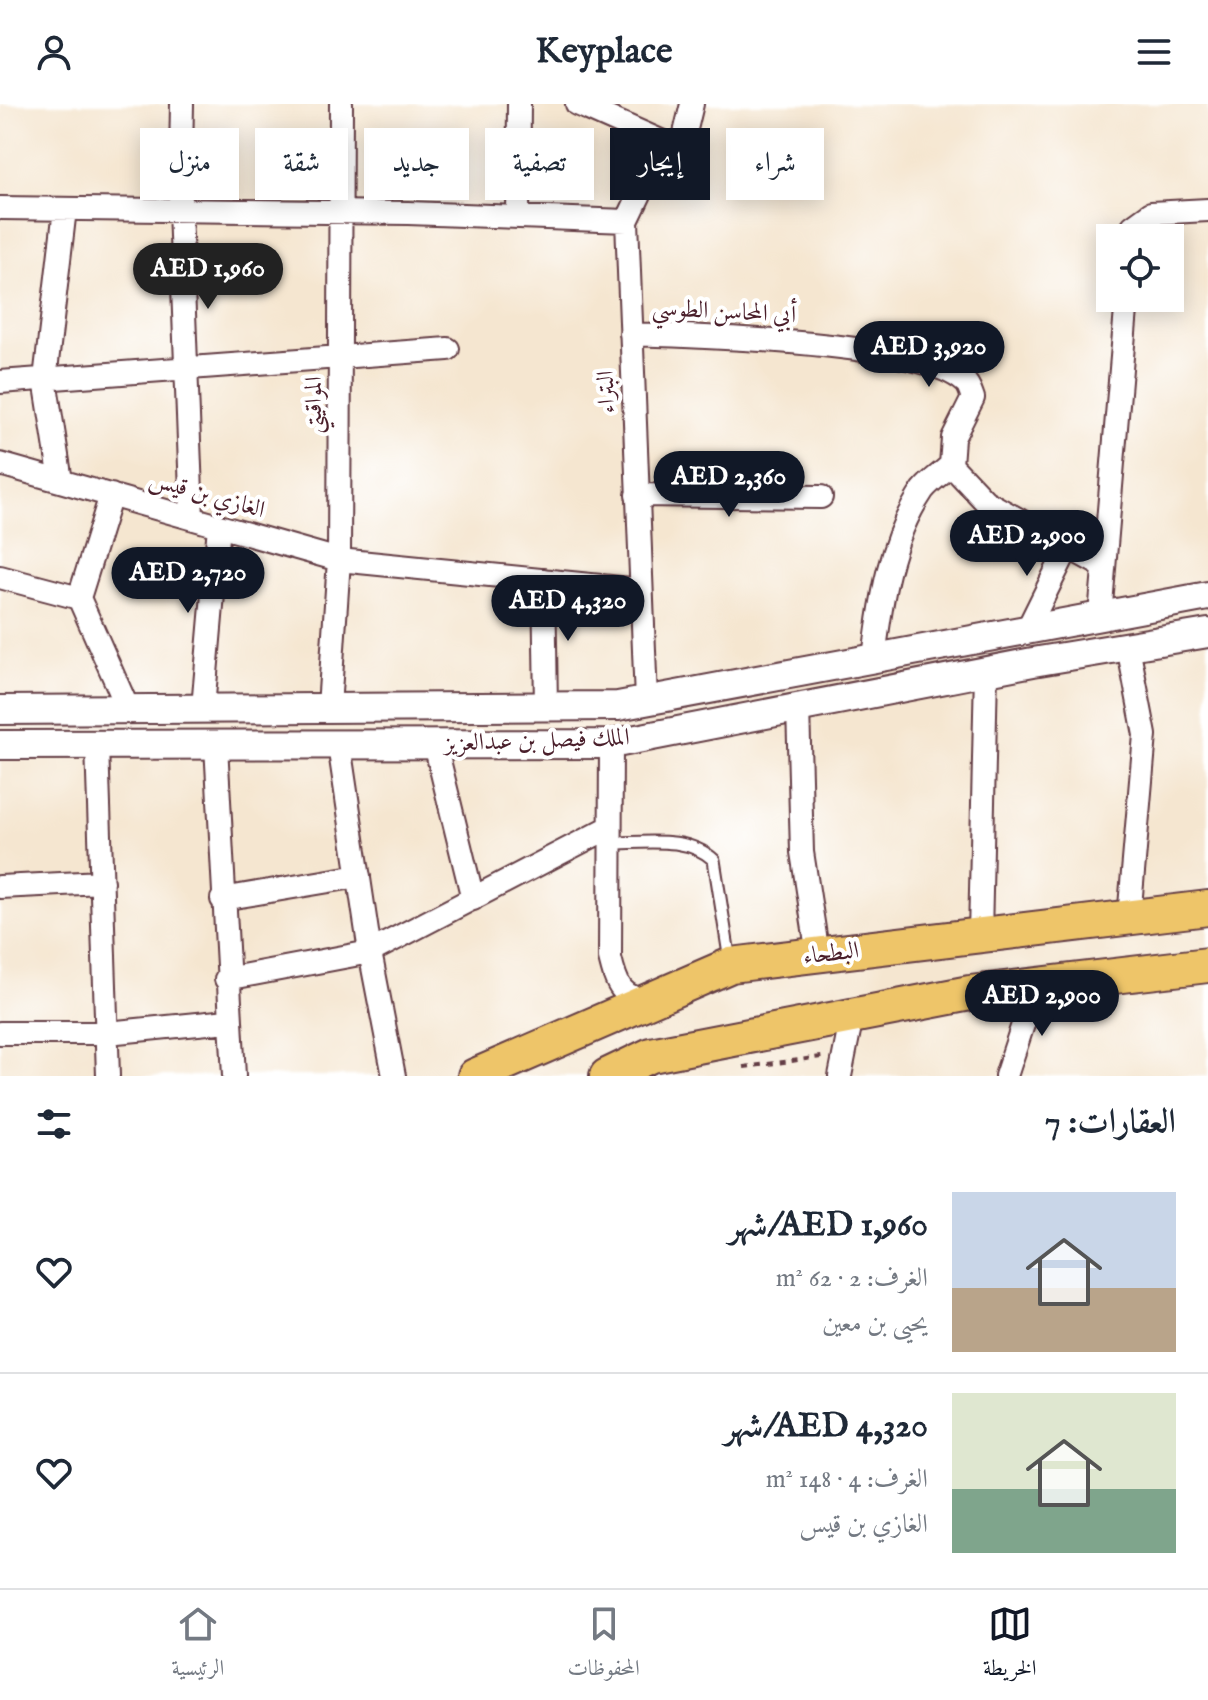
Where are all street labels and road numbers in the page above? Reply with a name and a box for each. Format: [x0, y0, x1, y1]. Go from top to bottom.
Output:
street label: أبي المحاسن الطوسي [651, 290, 798, 336]
street label: البتراء [591, 370, 623, 414]
street label: المواقيتي [299, 376, 335, 434]
street label: الغازي بن قيس [145, 464, 268, 528]
street label: الملك فيصل بن عبدالعزيز [441, 722, 630, 760]
street label: البطحاء [801, 935, 861, 973]

